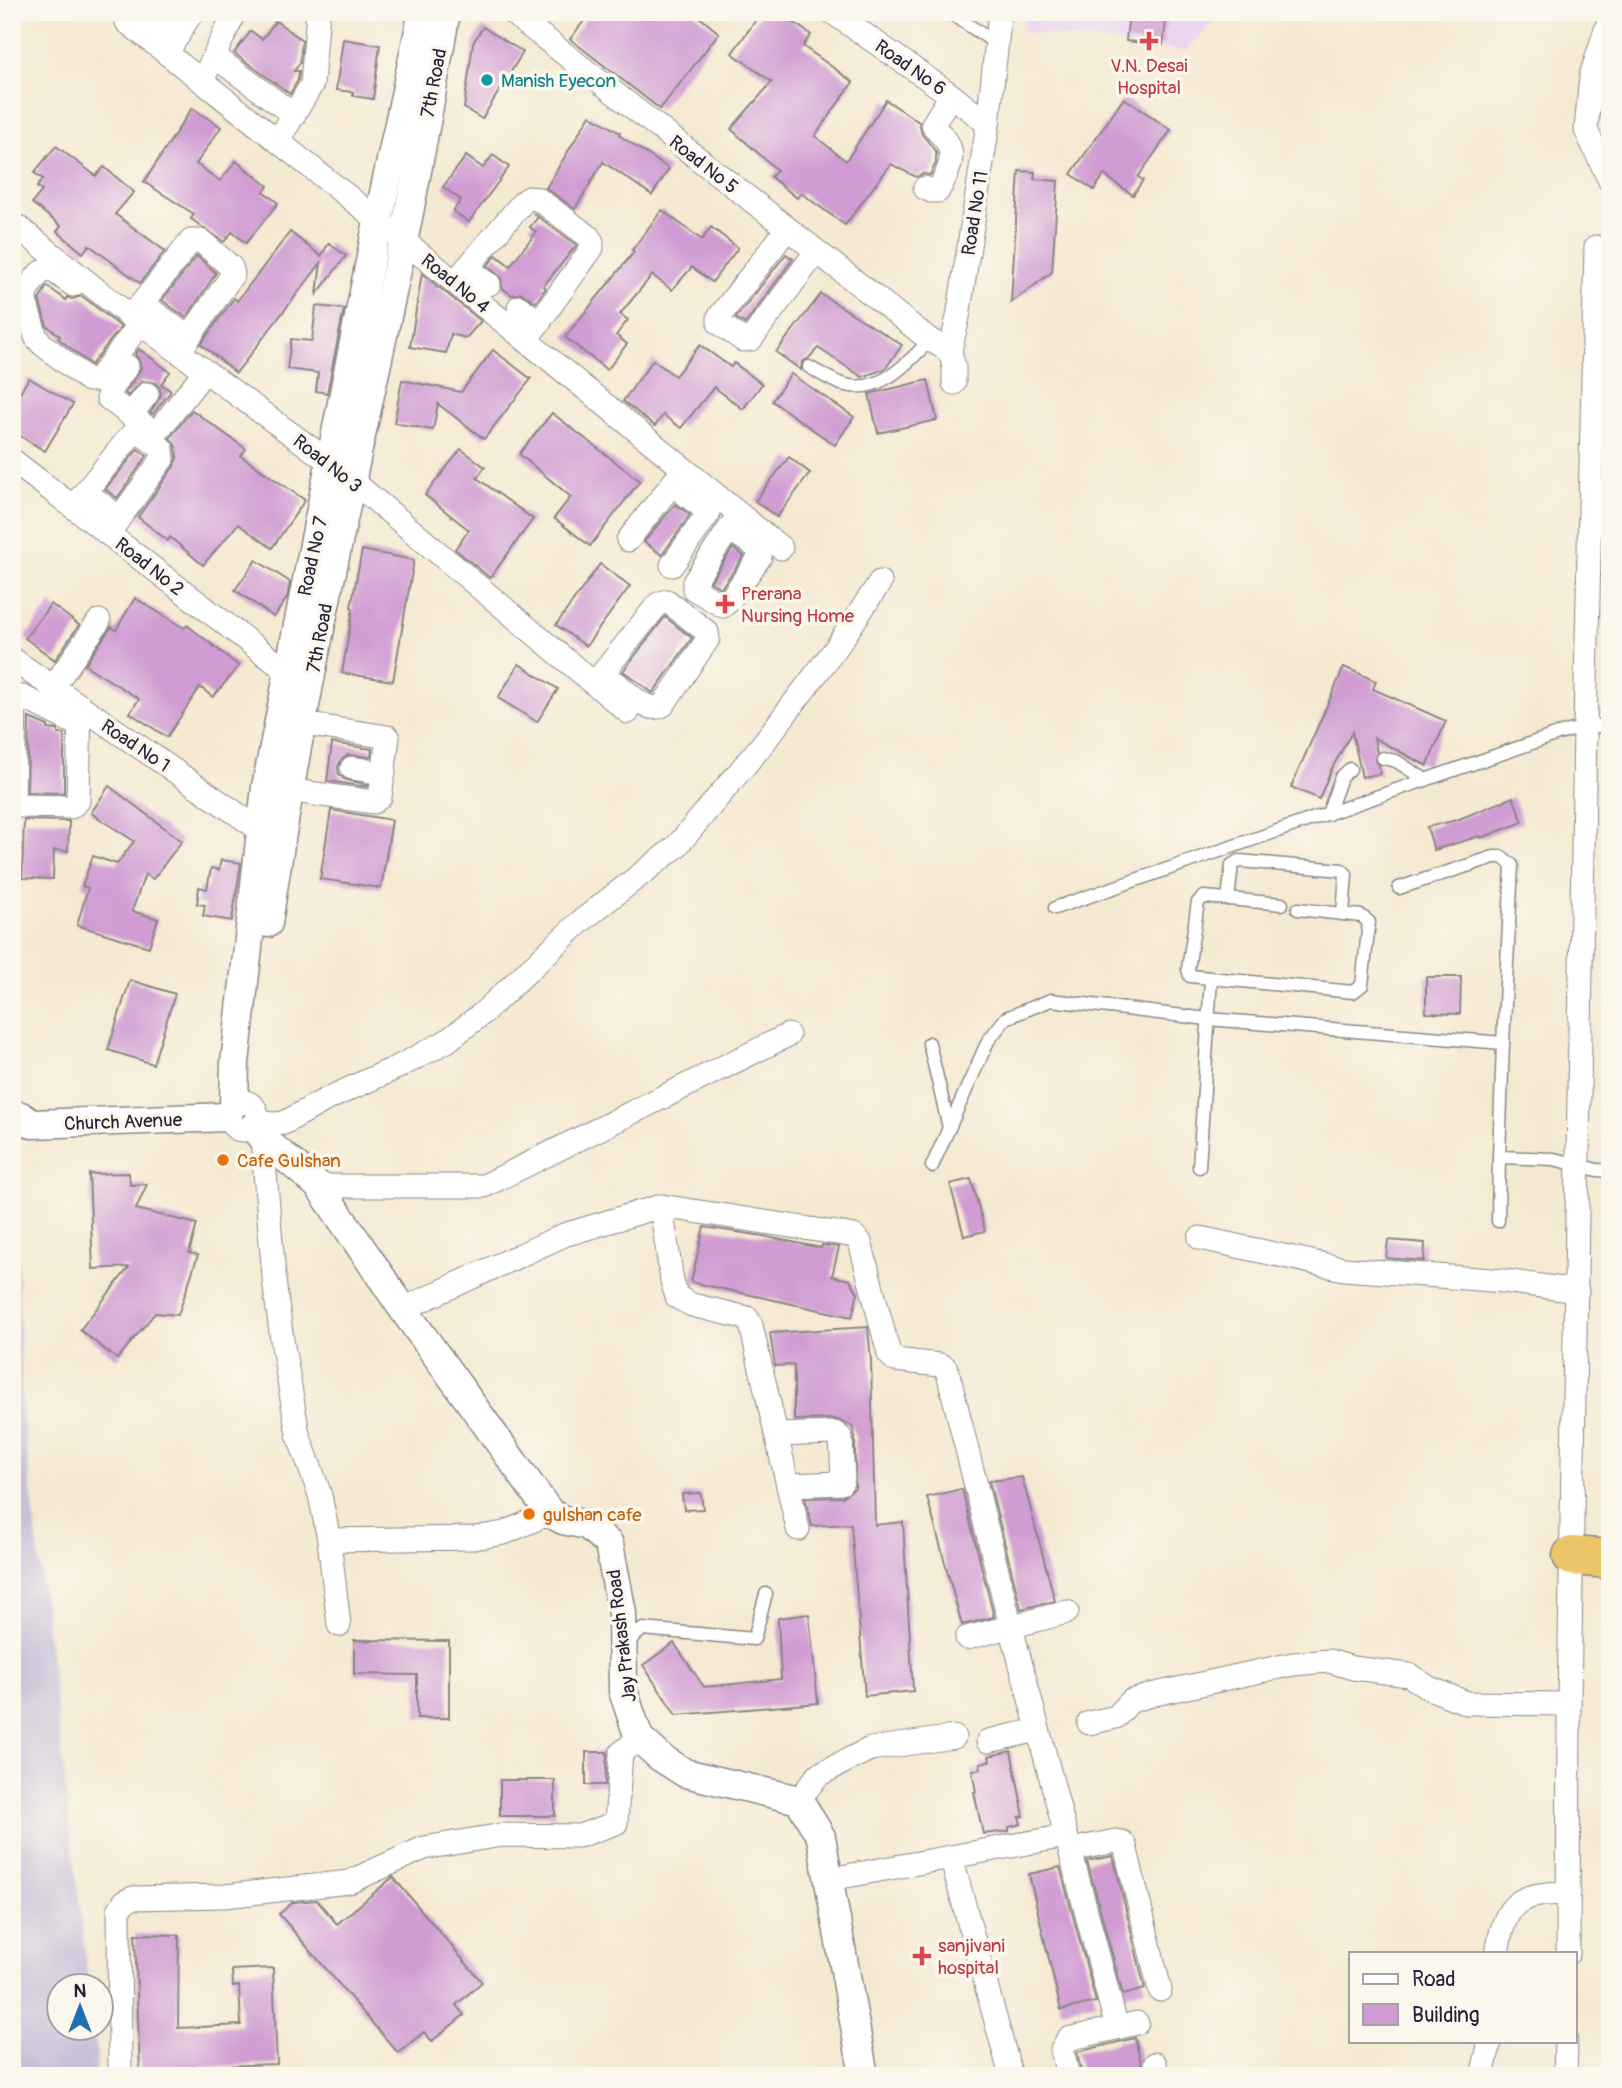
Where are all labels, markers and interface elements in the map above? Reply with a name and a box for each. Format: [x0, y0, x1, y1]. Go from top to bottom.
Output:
marker: V.N. Desai Hospital [1139, 31, 1159, 51]
street label: Road No 6 [870, 35, 951, 101]
street label: 7th Road [416, 46, 452, 120]
place label: V.N. Desai Hospital [1110, 54, 1188, 100]
place label: Manish Eyecon [501, 69, 616, 93]
marker: Manish Eyecon [479, 72, 495, 88]
street label: Road No 5 [664, 130, 743, 199]
street label: Road No 11 [956, 169, 994, 257]
street label: Road No 4 [416, 249, 495, 319]
street label: Road No 3 [288, 429, 367, 498]
street label: Road No 7 [293, 514, 333, 598]
street label: Road No 2 [110, 532, 189, 601]
place label: Prerana Nursing Home [741, 582, 855, 628]
marker: Prerana Nursing Home [715, 594, 735, 614]
street label: 7th Road [302, 601, 338, 675]
street label: Road No 1 [96, 714, 175, 778]
street label: Church Avenue [64, 1108, 183, 1136]
place label: Cafe Gulshan [237, 1149, 341, 1173]
marker: Cafe Gulshan [215, 1152, 231, 1168]
place label: gulshan cafe [543, 1503, 642, 1527]
marker: gulshan cafe [521, 1506, 537, 1522]
street label: Jay Prakash Road [602, 1568, 642, 1704]
place label: sanjivani hospital [938, 1934, 1005, 1980]
marker: sanjivani hospital [912, 1946, 932, 1966]
legend [1349, 1952, 1576, 2042]
text: Road [1412, 1966, 1456, 1993]
north arrow [46, 1972, 116, 2042]
text: N [74, 1979, 87, 2003]
text: Building [1412, 2002, 1479, 2029]

